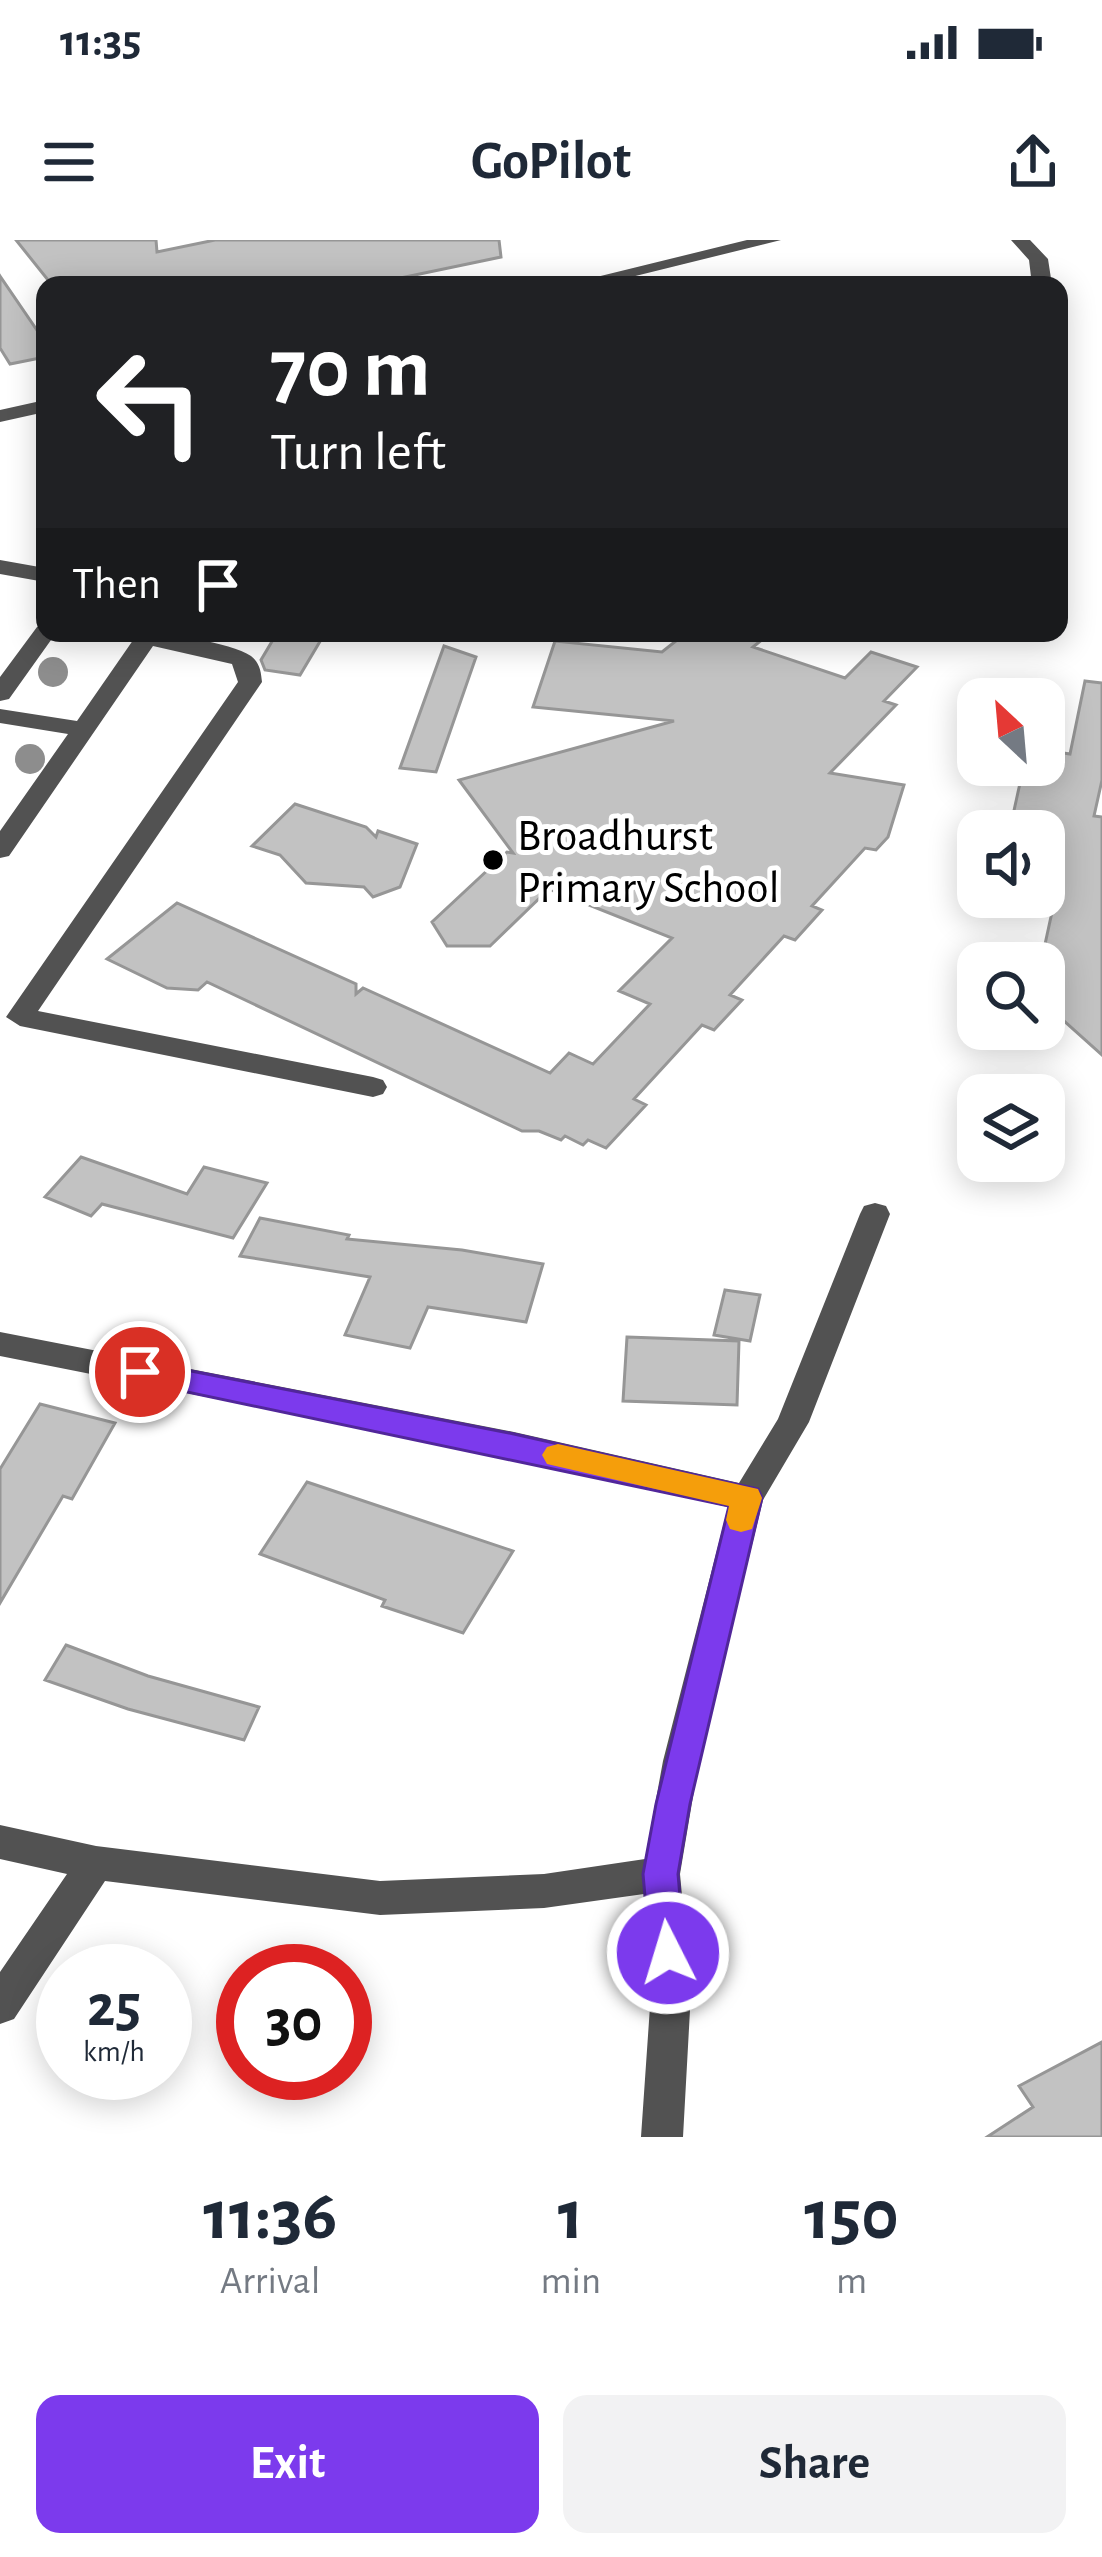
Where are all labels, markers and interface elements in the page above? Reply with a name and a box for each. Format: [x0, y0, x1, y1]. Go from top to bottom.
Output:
text: 11:35 [60, 19, 142, 64]
icon: menu [36, 129, 102, 195]
icon: share [1000, 129, 1066, 195]
text: GoPilot [471, 135, 631, 189]
icon: left [72, 324, 228, 480]
text: 70 m [270, 328, 431, 412]
text: Turn left [270, 426, 446, 480]
icon: arrive [185, 552, 251, 618]
text: Then [72, 562, 161, 607]
north arrow [957, 678, 1065, 786]
map controls [957, 678, 1065, 1182]
button: sound [957, 810, 1065, 918]
place label: Broadhurst Primary School [517, 814, 780, 911]
marker: Broadhurst Primary School [480, 847, 506, 873]
button: search [957, 942, 1065, 1050]
button: layers [957, 1074, 1065, 1182]
pin [89, 1321, 191, 1423]
icon: arrive [107, 1339, 173, 1405]
position arrow [605, 1890, 731, 2016]
speed limit sign: 30 [216, 1944, 372, 2100]
text: 25 [87, 1977, 141, 2037]
text: km/h [83, 2037, 145, 2067]
text: 11:36 [203, 2180, 337, 2252]
text: 1 [558, 2180, 584, 2252]
text: 150 [804, 2180, 899, 2252]
text: Arrival [220, 2262, 320, 2301]
text: min [540, 2262, 601, 2301]
text: m [836, 2262, 867, 2301]
button: Exit [36, 2395, 539, 2533]
button: Share [563, 2395, 1066, 2533]

